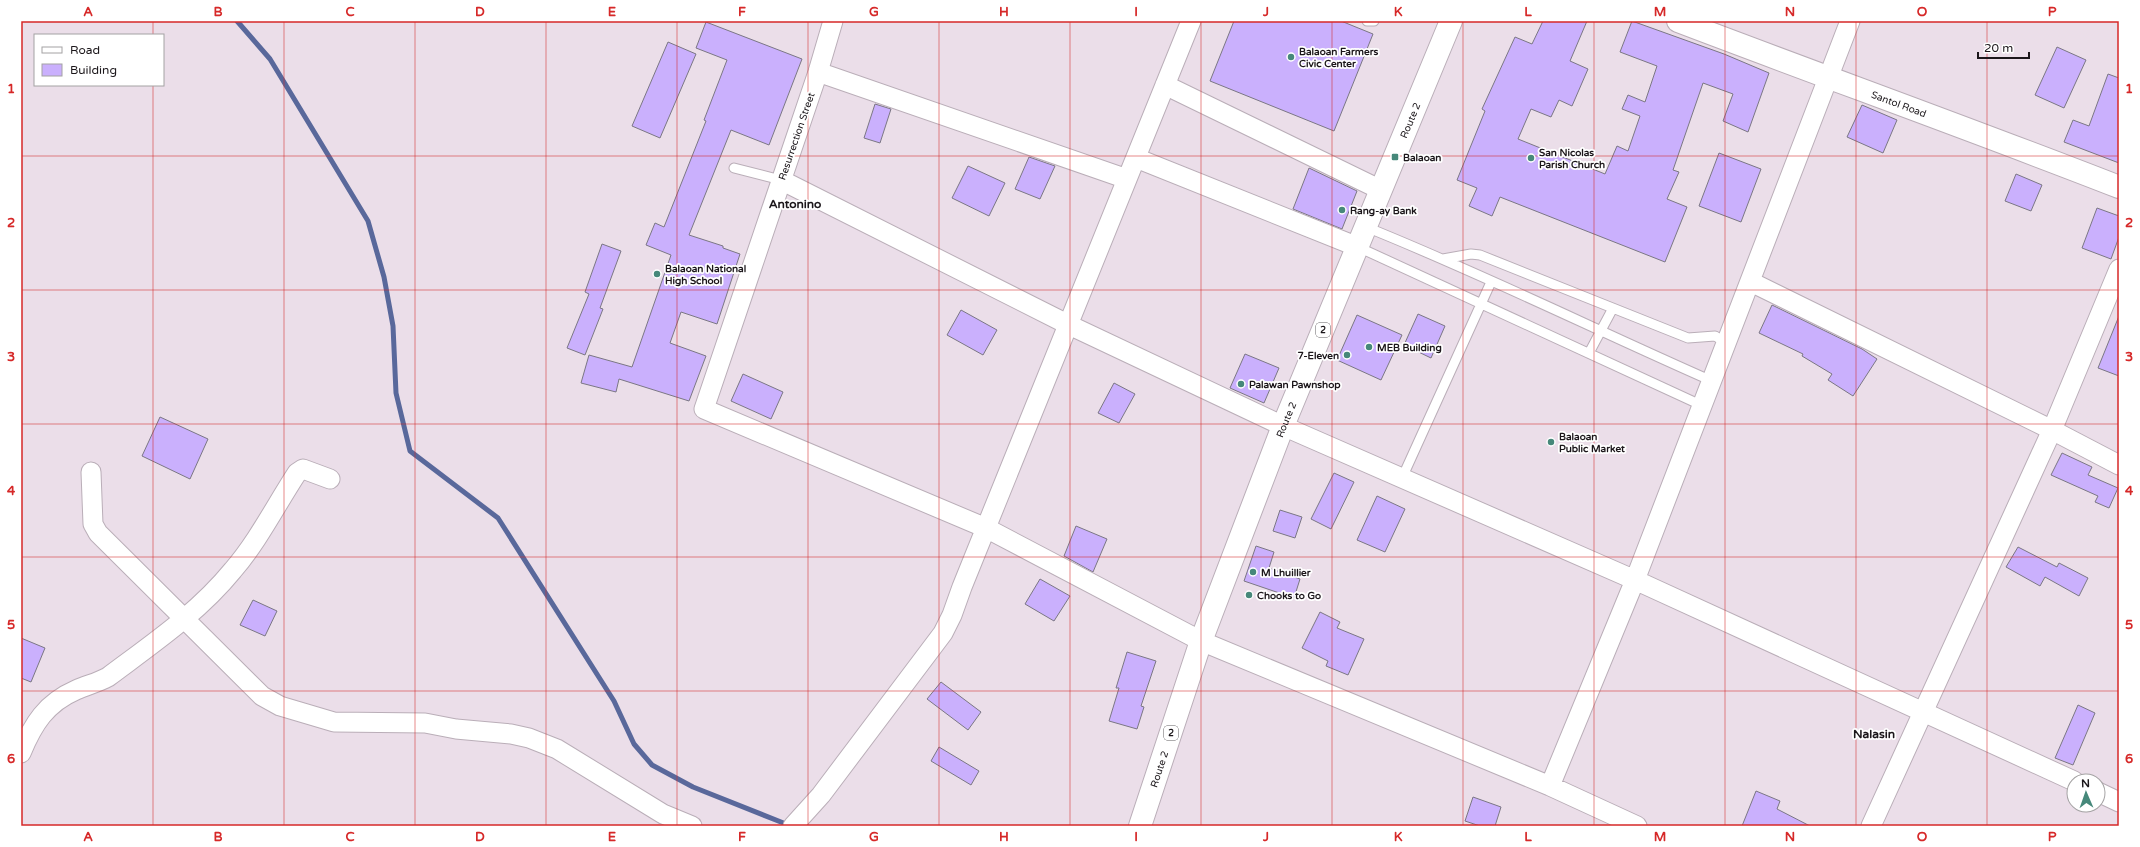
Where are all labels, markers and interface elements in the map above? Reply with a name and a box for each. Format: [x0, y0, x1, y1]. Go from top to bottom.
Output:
text: A [83, 4, 93, 20]
text: B [213, 4, 223, 20]
text: C [345, 4, 355, 20]
text: D [475, 4, 485, 20]
text: E [608, 4, 616, 20]
text: F [738, 4, 746, 20]
text: G [869, 4, 879, 20]
text: H [999, 4, 1009, 20]
text: I [1134, 4, 1138, 20]
text: J [1262, 4, 1269, 20]
text: K [1394, 4, 1403, 20]
text: L [1524, 4, 1532, 20]
text: M [1654, 4, 1666, 20]
text: N [1785, 4, 1795, 20]
text: O [1917, 4, 1928, 20]
text: P [2048, 4, 2057, 20]
legend [34, 34, 164, 86]
scale bar [1978, 34, 2029, 60]
text: 20 m [1984, 41, 2013, 55]
text: Road [70, 43, 100, 57]
place label: Balaoan Farmers Civic Center [1299, 46, 1378, 70]
marker: Balaoan Farmers Civic Center [1286, 52, 1296, 62]
text: Building [70, 63, 117, 77]
text: 1 [7, 81, 15, 97]
text: 1 [2125, 81, 2133, 97]
street label: Santol Road [1869, 89, 1928, 120]
street label: Resurrection Street [776, 91, 818, 182]
street label: Route 2 [1398, 101, 1424, 140]
place label: San Nicolas Parish Church [1539, 147, 1605, 171]
marker: Balaoan [1390, 152, 1400, 162]
place label: Balaoan [1403, 152, 1441, 164]
marker: San Nicolas Parish Church [1526, 153, 1536, 163]
district label: Antonino [769, 197, 821, 211]
marker: Rang-ay Bank [1337, 205, 1347, 215]
place label: Rang-ay Bank [1350, 205, 1417, 217]
text: 2 [7, 215, 15, 231]
text: 2 [2125, 215, 2133, 231]
place label: Balaoan National High School [665, 263, 746, 287]
marker: Balaoan National High School [652, 269, 662, 279]
road number: 2 [1316, 323, 1330, 337]
marker: MEB Building [1364, 342, 1374, 352]
place label: MEB Building [1377, 342, 1442, 354]
text: 3 [7, 349, 15, 365]
text: 3 [2125, 349, 2133, 365]
place label: 7-Eleven [1297, 350, 1339, 362]
marker: 7-Eleven [1342, 350, 1352, 360]
marker: Palawan Pawnshop [1236, 379, 1246, 389]
place label: Palawan Pawnshop [1249, 379, 1341, 391]
street label: Route 2 [1274, 400, 1299, 439]
place label: Balaoan Public Market [1559, 431, 1625, 455]
marker: Balaoan Public Market [1546, 437, 1556, 447]
text: 4 [7, 483, 16, 499]
text: 4 [2125, 483, 2134, 499]
marker: M Lhuillier [1248, 567, 1258, 577]
place label: M Lhuillier [1261, 567, 1311, 579]
marker: Chooks to Go [1244, 590, 1254, 600]
place label: Chooks to Go [1257, 590, 1321, 602]
text: 5 [7, 617, 15, 633]
text: 5 [2125, 617, 2133, 633]
road number: 2 [1164, 726, 1178, 740]
district label: Nalasin [1853, 727, 1895, 741]
street label: Route 2 [1148, 750, 1171, 789]
text: 6 [7, 751, 15, 767]
text: 6 [2125, 751, 2133, 767]
north arrow [2066, 773, 2106, 813]
text: N [2081, 777, 2090, 790]
text: A [83, 829, 93, 845]
text: B [213, 829, 223, 845]
text: C [345, 829, 355, 845]
text: D [475, 829, 485, 845]
text: E [608, 829, 616, 845]
text: F [738, 829, 746, 845]
text: G [869, 829, 879, 845]
text: H [999, 829, 1009, 845]
text: I [1134, 829, 1138, 845]
text: J [1262, 829, 1269, 845]
text: K [1394, 829, 1403, 845]
text: L [1524, 829, 1532, 845]
text: M [1654, 829, 1666, 845]
text: N [1785, 829, 1795, 845]
text: O [1917, 829, 1928, 845]
text: P [2048, 829, 2057, 845]

